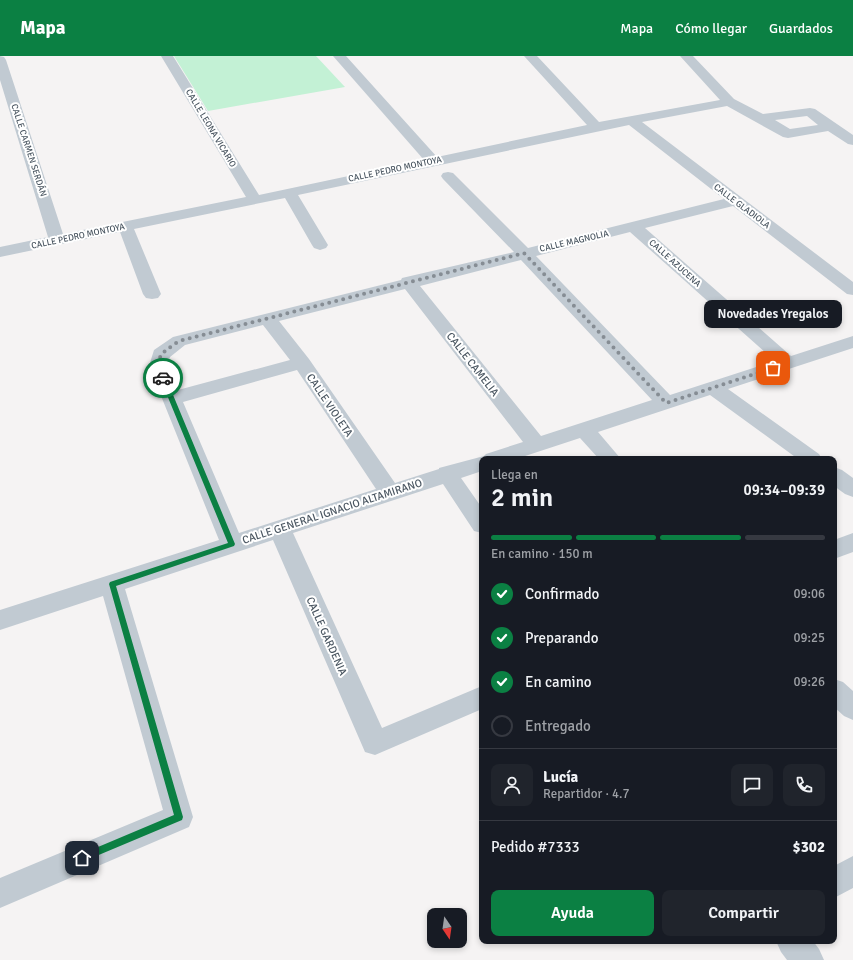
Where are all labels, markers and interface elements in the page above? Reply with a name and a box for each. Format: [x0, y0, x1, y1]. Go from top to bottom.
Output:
text: Mapa [20, 16, 66, 40]
text: Mapa [620, 20, 653, 37]
text: Cómo llegar [675, 20, 747, 37]
text: Guardados [769, 20, 833, 37]
street label: CALLE LEONA VICARIO [183, 87, 238, 169]
street label: CALLE CARMEN SERDÁN [8, 102, 51, 198]
street label: CALLE PEDRO MONTOYA [347, 154, 443, 185]
street label: CALLE GLADIOLA [711, 182, 772, 231]
street label: CALLE PEDRO MONTOYA [30, 221, 126, 252]
street label: CALLE MAGNOLIA [539, 228, 610, 255]
street label: CALLE AZUCENA [647, 237, 703, 290]
callout: Novedades Yregalos [704, 300, 842, 328]
text: Novedades Yregalos [717, 306, 829, 322]
street label: CALLE CAMELIA [444, 330, 502, 399]
pin [756, 351, 790, 385]
icon: bag [762, 357, 784, 379]
courier [143, 358, 183, 398]
icon: car [152, 367, 174, 389]
street label: CALLE VIOLETA [304, 371, 356, 440]
text: Llega en [491, 467, 538, 483]
street label: CALLE GENERAL IGNACIO ALTAMIRANO [241, 476, 424, 547]
text: 09:34–09:39 [744, 481, 825, 499]
text: 2 min [491, 482, 553, 514]
text: En camino · 150 m [491, 546, 593, 562]
icon: check [491, 583, 513, 605]
text: Confirmado [525, 585, 599, 603]
text: 09:06 [793, 586, 825, 602]
street label: CALLE GARDENIA [303, 595, 350, 678]
icon: check [491, 627, 513, 649]
text: Preparando [525, 629, 599, 647]
text: 09:25 [793, 630, 825, 646]
icon: check [491, 671, 513, 693]
text: En camino [525, 673, 592, 691]
text: 09:26 [793, 674, 825, 690]
text: Entregado [525, 717, 591, 735]
button: person [491, 764, 533, 806]
button: chat [731, 764, 773, 806]
button: phone [783, 764, 825, 806]
text: Lucía [543, 768, 578, 786]
text: Repartidor · 4.7 [543, 786, 629, 802]
text: Pedido #7333 [491, 838, 580, 856]
text: $302 [793, 838, 825, 856]
pin [65, 841, 99, 875]
icon: home [71, 847, 93, 869]
button: Ayuda [491, 890, 654, 936]
button: Compartir [662, 890, 825, 936]
north arrow [427, 908, 467, 948]
map controls [427, 908, 467, 948]

